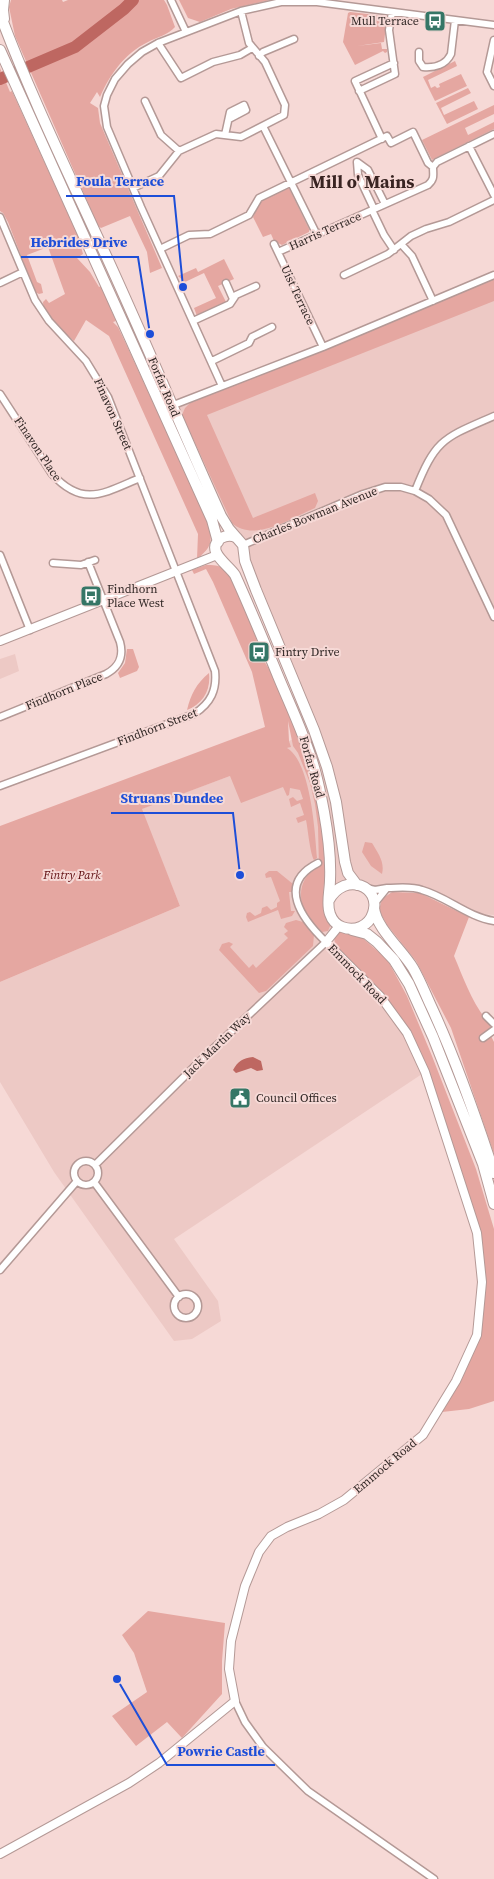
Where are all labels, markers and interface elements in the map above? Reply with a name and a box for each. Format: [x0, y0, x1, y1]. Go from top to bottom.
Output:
bus stop icon: Mull Terrace [423, 9, 447, 33]
place label: Mull Terrace [351, 13, 419, 29]
callout: Foula Terrace [66, 167, 174, 196]
district label: Mill o' Mains [310, 169, 414, 194]
text: Foula Terrace [76, 171, 164, 191]
street label: Harris Terrace [286, 208, 364, 254]
callout: Hebrides Drive [21, 228, 138, 257]
text: Hebrides Drive [31, 232, 127, 252]
street label: Uist Terrace [277, 262, 319, 328]
street label: Forfar Road [144, 355, 184, 420]
street label: Finavon Street [90, 376, 136, 453]
street label: Finavon Place [11, 414, 65, 484]
street label: Charles Bowman Avenue [250, 483, 380, 547]
place label: Findhorn Place West [107, 581, 164, 611]
bus stop icon: Findhorn Place West [79, 584, 103, 608]
bus stop icon: Fintry Drive [247, 640, 271, 664]
place label: Fintry Drive [275, 644, 340, 660]
street label: Findhorn Place [23, 668, 105, 714]
street label: Findhorn Street [115, 704, 199, 750]
street label: Forfar Road [296, 734, 328, 800]
callout: Struans Dundee [111, 784, 233, 813]
text: Struans Dundee [121, 788, 223, 808]
park label: Fintry Park [42, 867, 101, 883]
street label: Emmock Road [324, 940, 390, 1008]
street label: Jack Martin Way [179, 1008, 255, 1082]
public building icon: Council Offices [228, 1086, 252, 1110]
place label: Council Offices [256, 1090, 337, 1106]
street label: Emmock Road [350, 1435, 420, 1497]
callout: Powrie Castle [167, 1736, 275, 1765]
text: Powrie Castle [177, 1741, 265, 1761]

